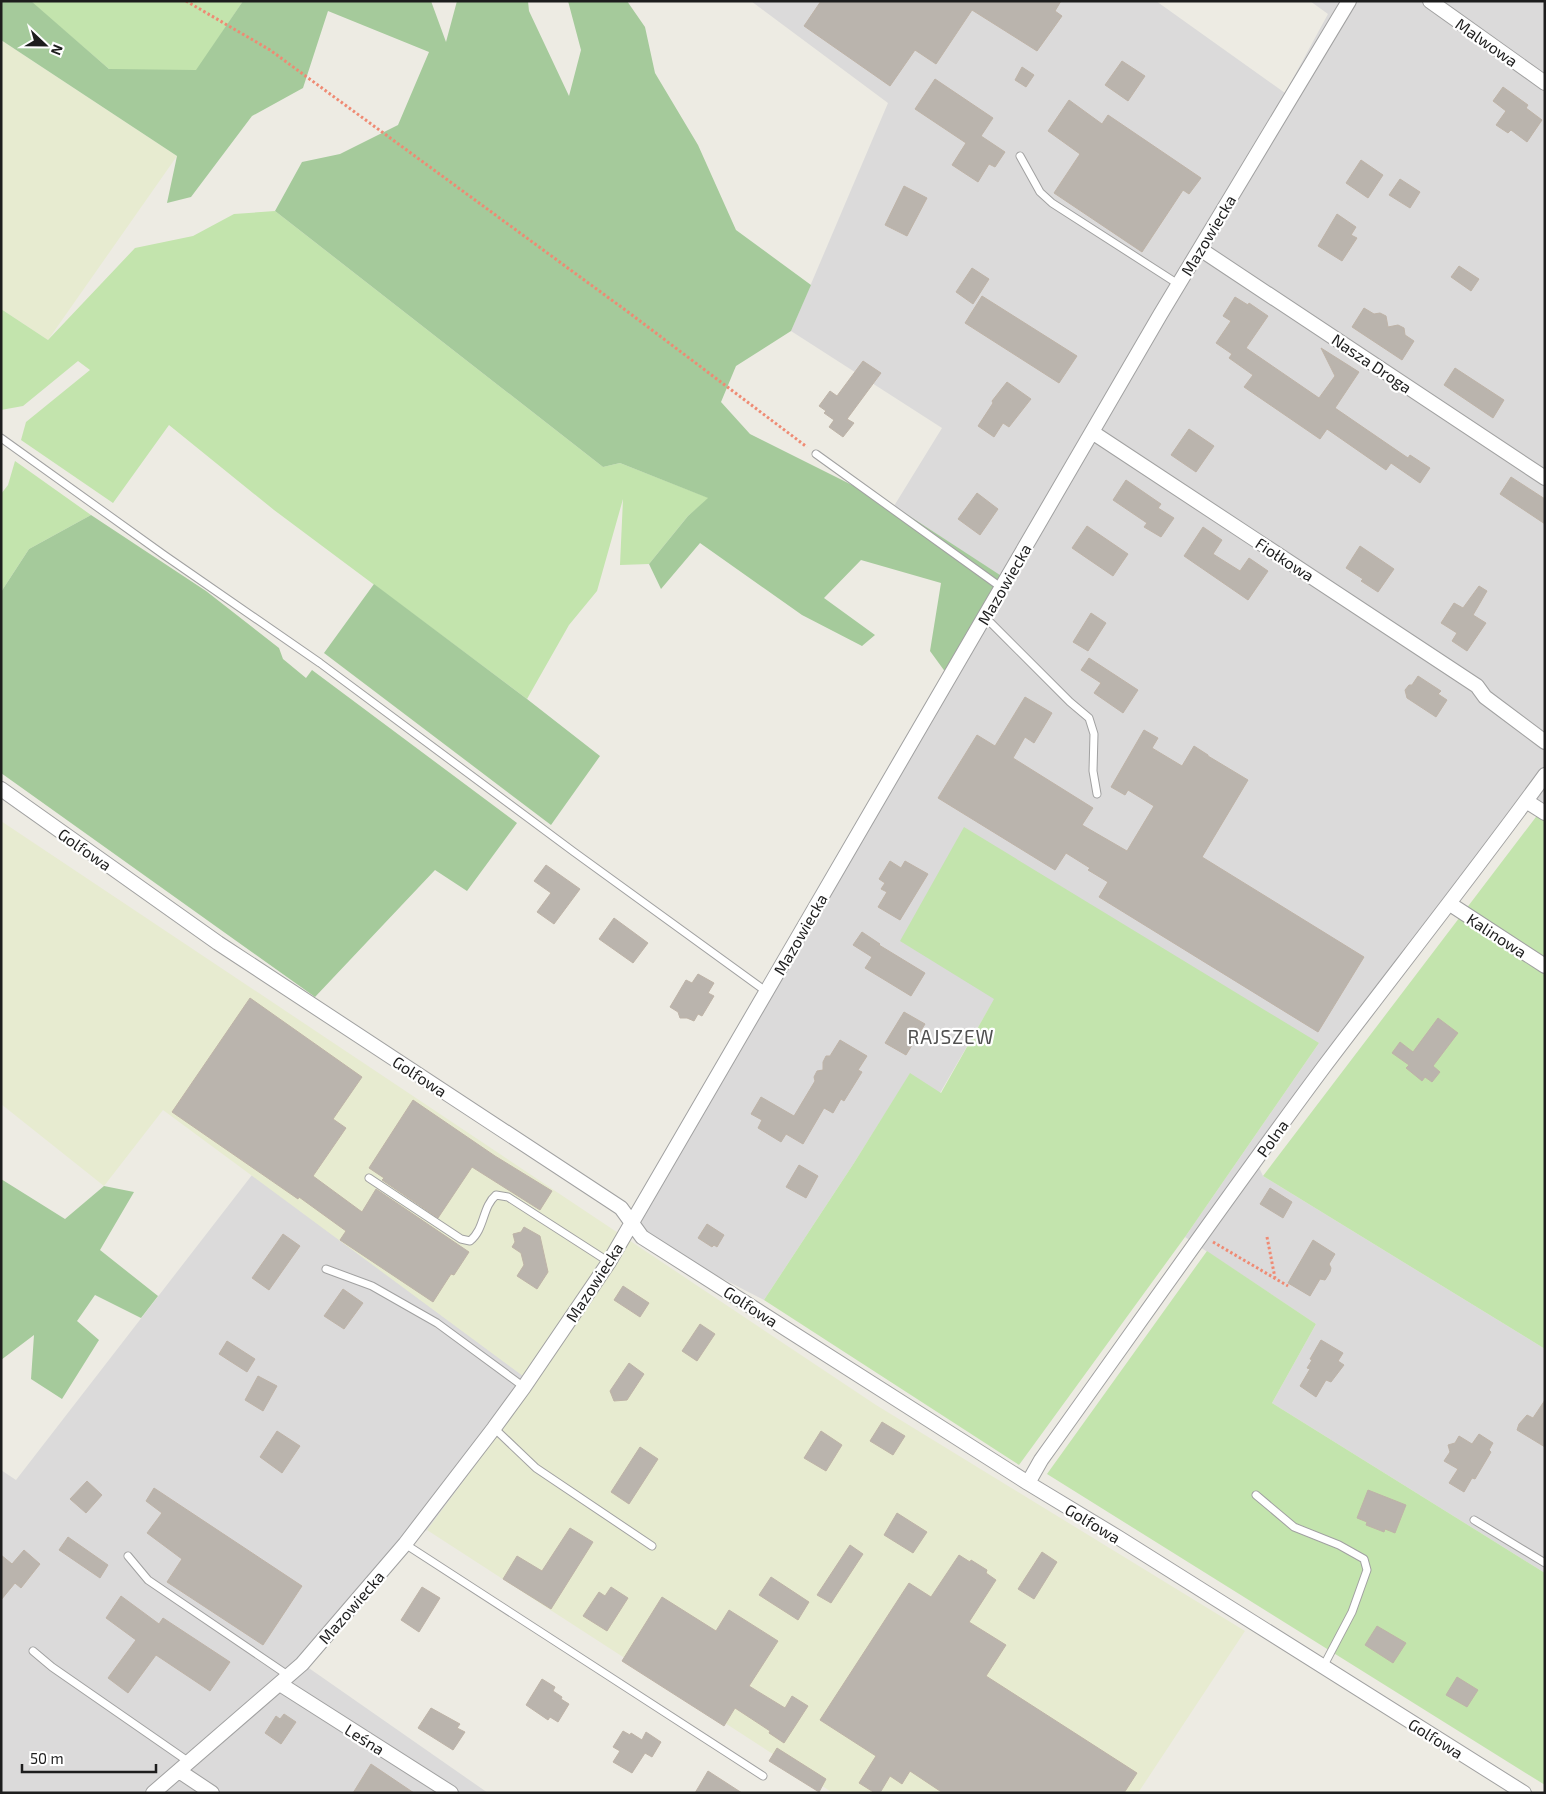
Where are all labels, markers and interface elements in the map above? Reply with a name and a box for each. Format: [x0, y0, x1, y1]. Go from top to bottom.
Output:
street label: Malwowa [1452, 14, 1522, 70]
north arrow [20, 20, 70, 70]
text: N [48, 42, 67, 58]
street label: Mazowiecka [1177, 191, 1239, 279]
street label: Nasza Droga [1328, 329, 1416, 397]
street label: Fiołkowa [1252, 533, 1318, 585]
street label: Mazowiecka [973, 540, 1035, 628]
street label: Golfowa [55, 824, 115, 874]
street label: Mazowiecka [769, 890, 831, 978]
street label: Kalinowa [1464, 909, 1530, 961]
district label: RAJSZEW [907, 1025, 995, 1048]
street label: Golfowa [389, 1051, 451, 1101]
street label: Polna [1252, 1116, 1292, 1160]
street label: Mazowiecka [561, 1239, 627, 1325]
street label: Golfowa [720, 1281, 782, 1331]
street label: Golfowa [1062, 1499, 1124, 1547]
street label: Mazowiecka [314, 1567, 388, 1647]
street label: Golfowa [1405, 1714, 1467, 1762]
street label: Leśna [342, 1720, 388, 1758]
scale bar [22, 1742, 156, 1774]
text: 50 m [30, 1749, 64, 1767]

